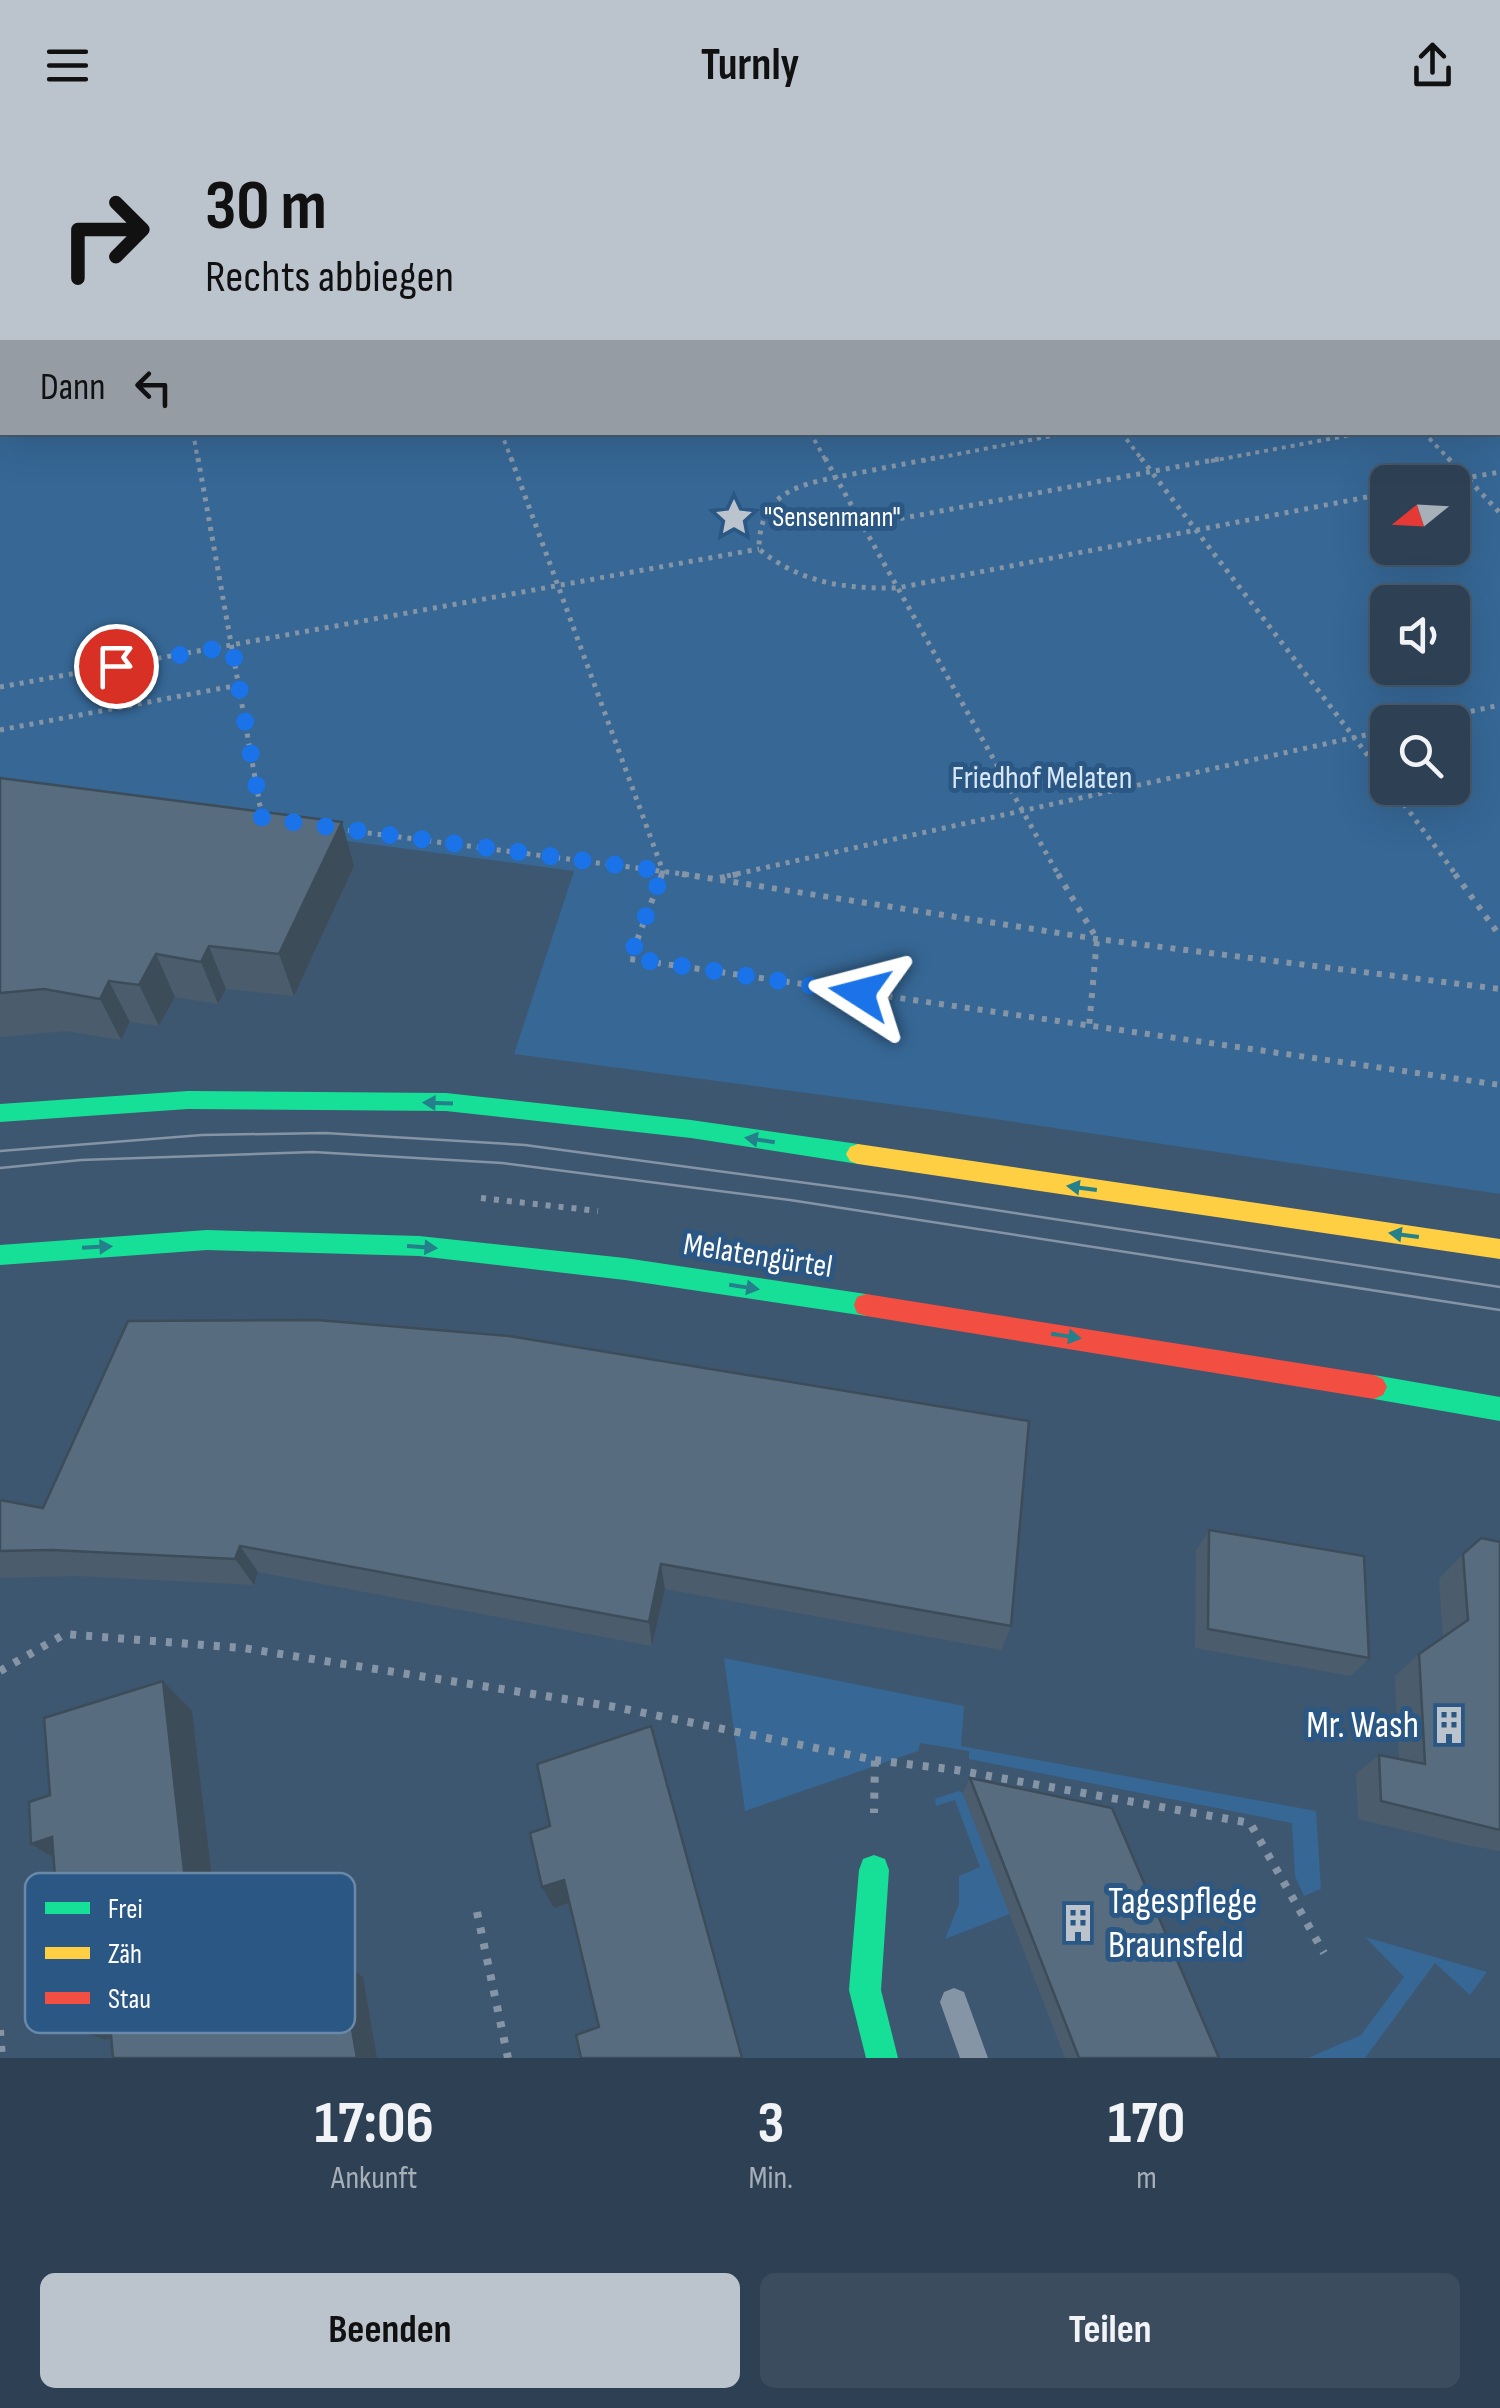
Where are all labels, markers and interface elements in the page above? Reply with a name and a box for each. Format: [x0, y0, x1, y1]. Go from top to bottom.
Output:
icon: menu [40, 38, 95, 93]
text: Turnly [701, 38, 799, 93]
icon: share [1405, 38, 1460, 93]
text: 30 m [205, 165, 327, 249]
icon: right [40, 170, 170, 300]
text: Rechts abbiegen [205, 250, 454, 305]
icon: left [126, 360, 181, 415]
text: Dann [40, 365, 106, 410]
north arrow [1370, 465, 1470, 565]
map controls [1370, 465, 1470, 805]
place icon: "Sensenmann" [713, 496, 755, 538]
place label: "Sensenmann" [764, 501, 901, 534]
button: sound [1370, 585, 1470, 685]
pin [74, 624, 159, 709]
icon: arrive [89, 639, 144, 694]
button: search [1370, 705, 1470, 805]
park label: Friedhof Melaten [952, 759, 1132, 798]
position arrow [808, 941, 912, 1045]
one-way arrow [421, 1094, 453, 1110]
one-way arrow [744, 1132, 776, 1147]
one-way arrow [1066, 1179, 1097, 1195]
street label: Melatengürtel [681, 1225, 835, 1287]
one-way arrow [1387, 1226, 1419, 1242]
one-way arrow [82, 1239, 114, 1255]
one-way arrow [406, 1240, 438, 1256]
one-way arrow [729, 1279, 761, 1295]
one-way arrow [1050, 1328, 1082, 1344]
place label: Mr. Wash [1306, 1703, 1419, 1748]
building icon: Mr. Wash [1428, 1704, 1470, 1746]
legend [25, 1873, 355, 2033]
place label: Tagespflege Braunsfeld [1108, 1879, 1257, 1968]
text: Frei [108, 1893, 143, 1926]
building icon: Tagespflege Braunsfeld [1057, 1902, 1099, 1944]
text: Zäh [108, 1938, 142, 1971]
text: Stau [108, 1983, 151, 2016]
text: 17:06 [315, 2088, 434, 2160]
text: 3 [757, 2088, 784, 2160]
text: 170 [1108, 2088, 1185, 2160]
text: Ankunft [331, 2159, 417, 2198]
text: Min. [748, 2159, 793, 2198]
text: m [1136, 2159, 1157, 2198]
button: Beenden [40, 2273, 740, 2388]
button: Teilen [760, 2273, 1460, 2388]

